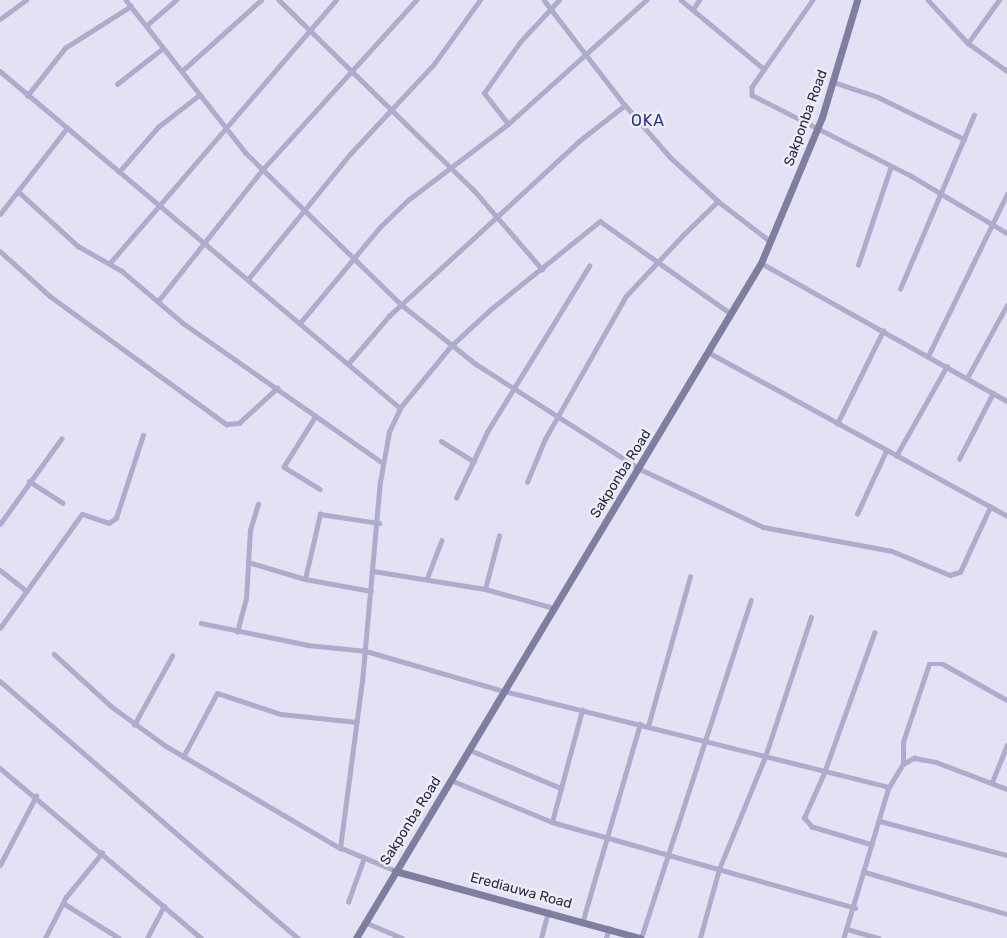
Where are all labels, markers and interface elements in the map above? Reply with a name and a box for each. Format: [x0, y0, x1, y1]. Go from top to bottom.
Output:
street label: Sakponba Road [781, 68, 831, 168]
district label: OKA [631, 111, 665, 131]
street label: Sakponba Road [587, 427, 655, 521]
street label: Sakponba Road [377, 774, 445, 868]
street label: Erediauwa Road [468, 869, 574, 913]

